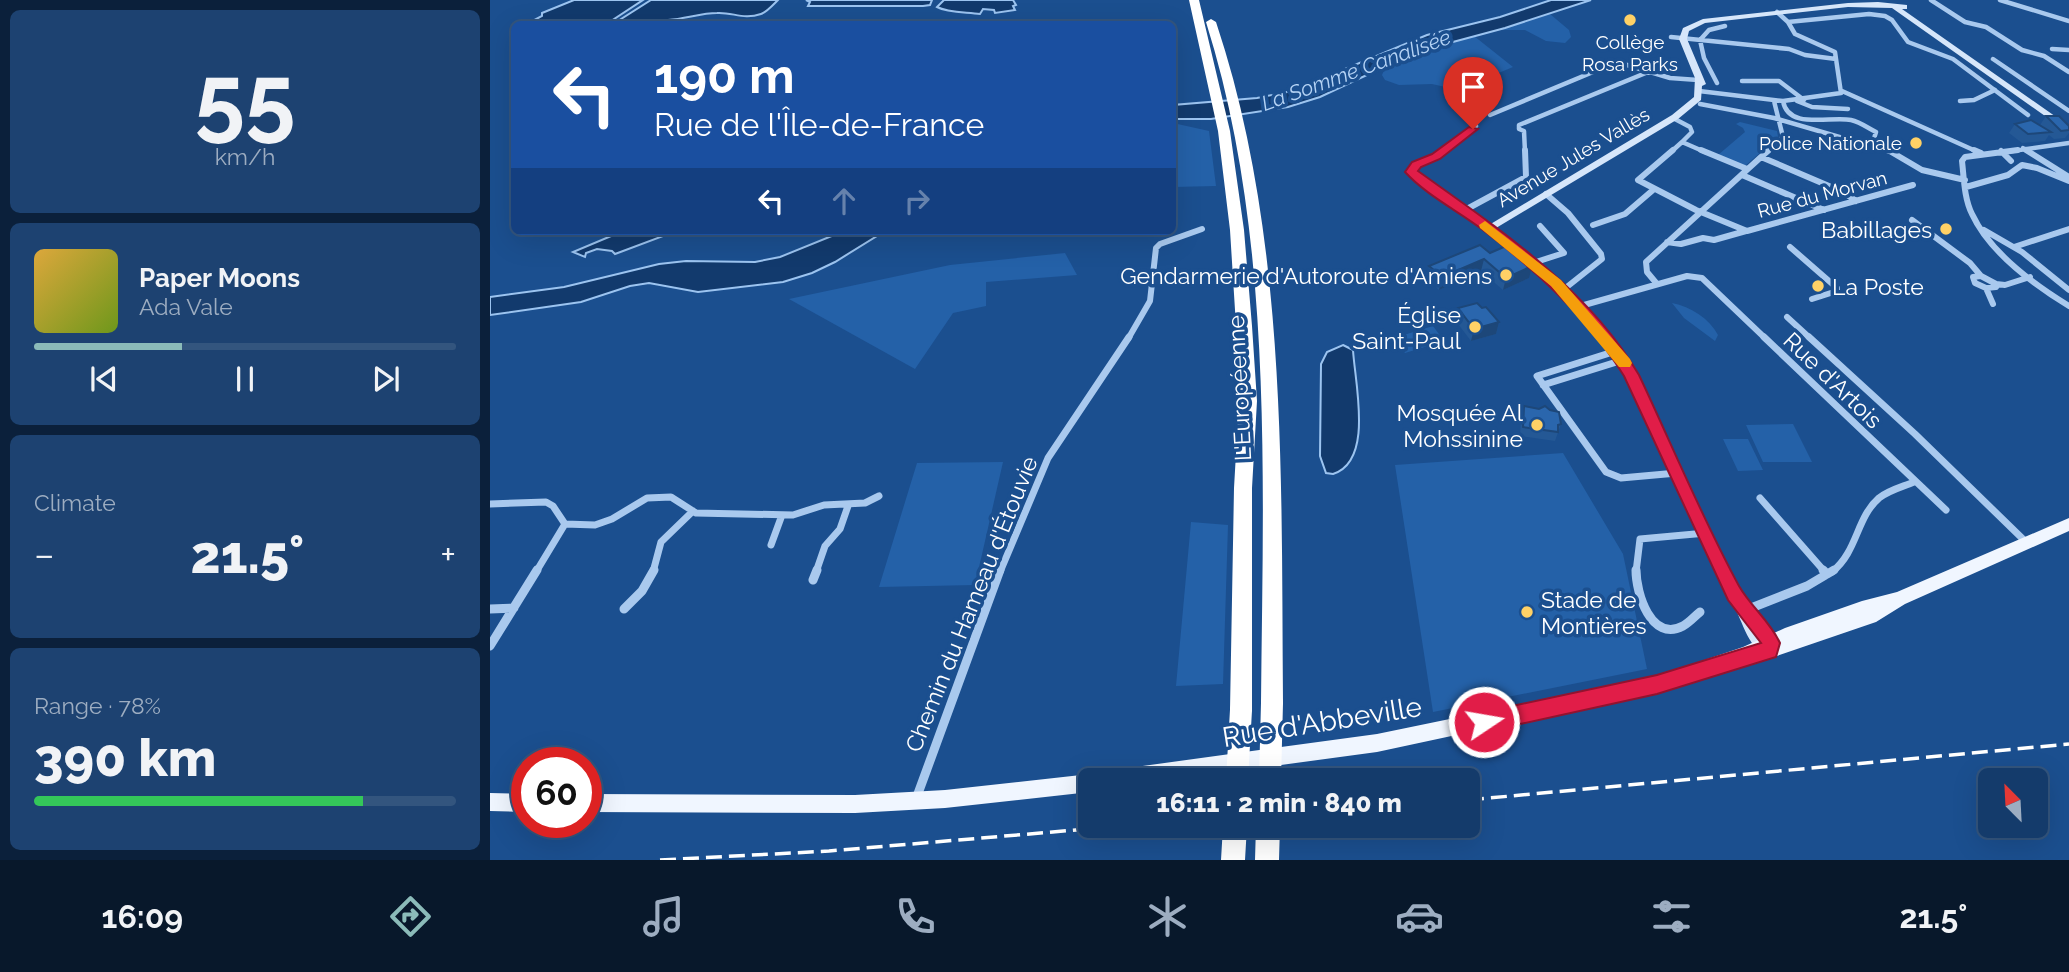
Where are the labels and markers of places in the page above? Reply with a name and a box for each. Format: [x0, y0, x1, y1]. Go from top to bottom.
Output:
marker: Collège Rosa Parks [1622, 12, 1638, 28]
place label: Collège Rosa Parks [1582, 31, 1678, 75]
pin [1443, 57, 1503, 129]
place label: Police Nationale [1759, 132, 1902, 154]
marker: Police Nationale [1908, 135, 1924, 151]
place label: Babillages [1821, 216, 1932, 243]
marker: Babillages [1938, 221, 1954, 237]
place label: Gendarmerie d'Autoroute d'Amiens [1120, 262, 1492, 289]
marker: Gendarmerie d'Autoroute d'Amiens [1498, 267, 1514, 283]
place label: La Poste [1832, 273, 1924, 300]
marker: La Poste [1810, 278, 1826, 294]
place label: Église Saint-Paul [1352, 301, 1462, 354]
marker: Église Saint-Paul [1467, 319, 1483, 335]
place label: Mosquée Al Mohssinine [1396, 399, 1524, 452]
marker: Mosquée Al Mohssinine [1529, 417, 1545, 433]
place label: Stade de Montières [1541, 586, 1647, 639]
marker: Stade de Montières [1519, 604, 1535, 620]

